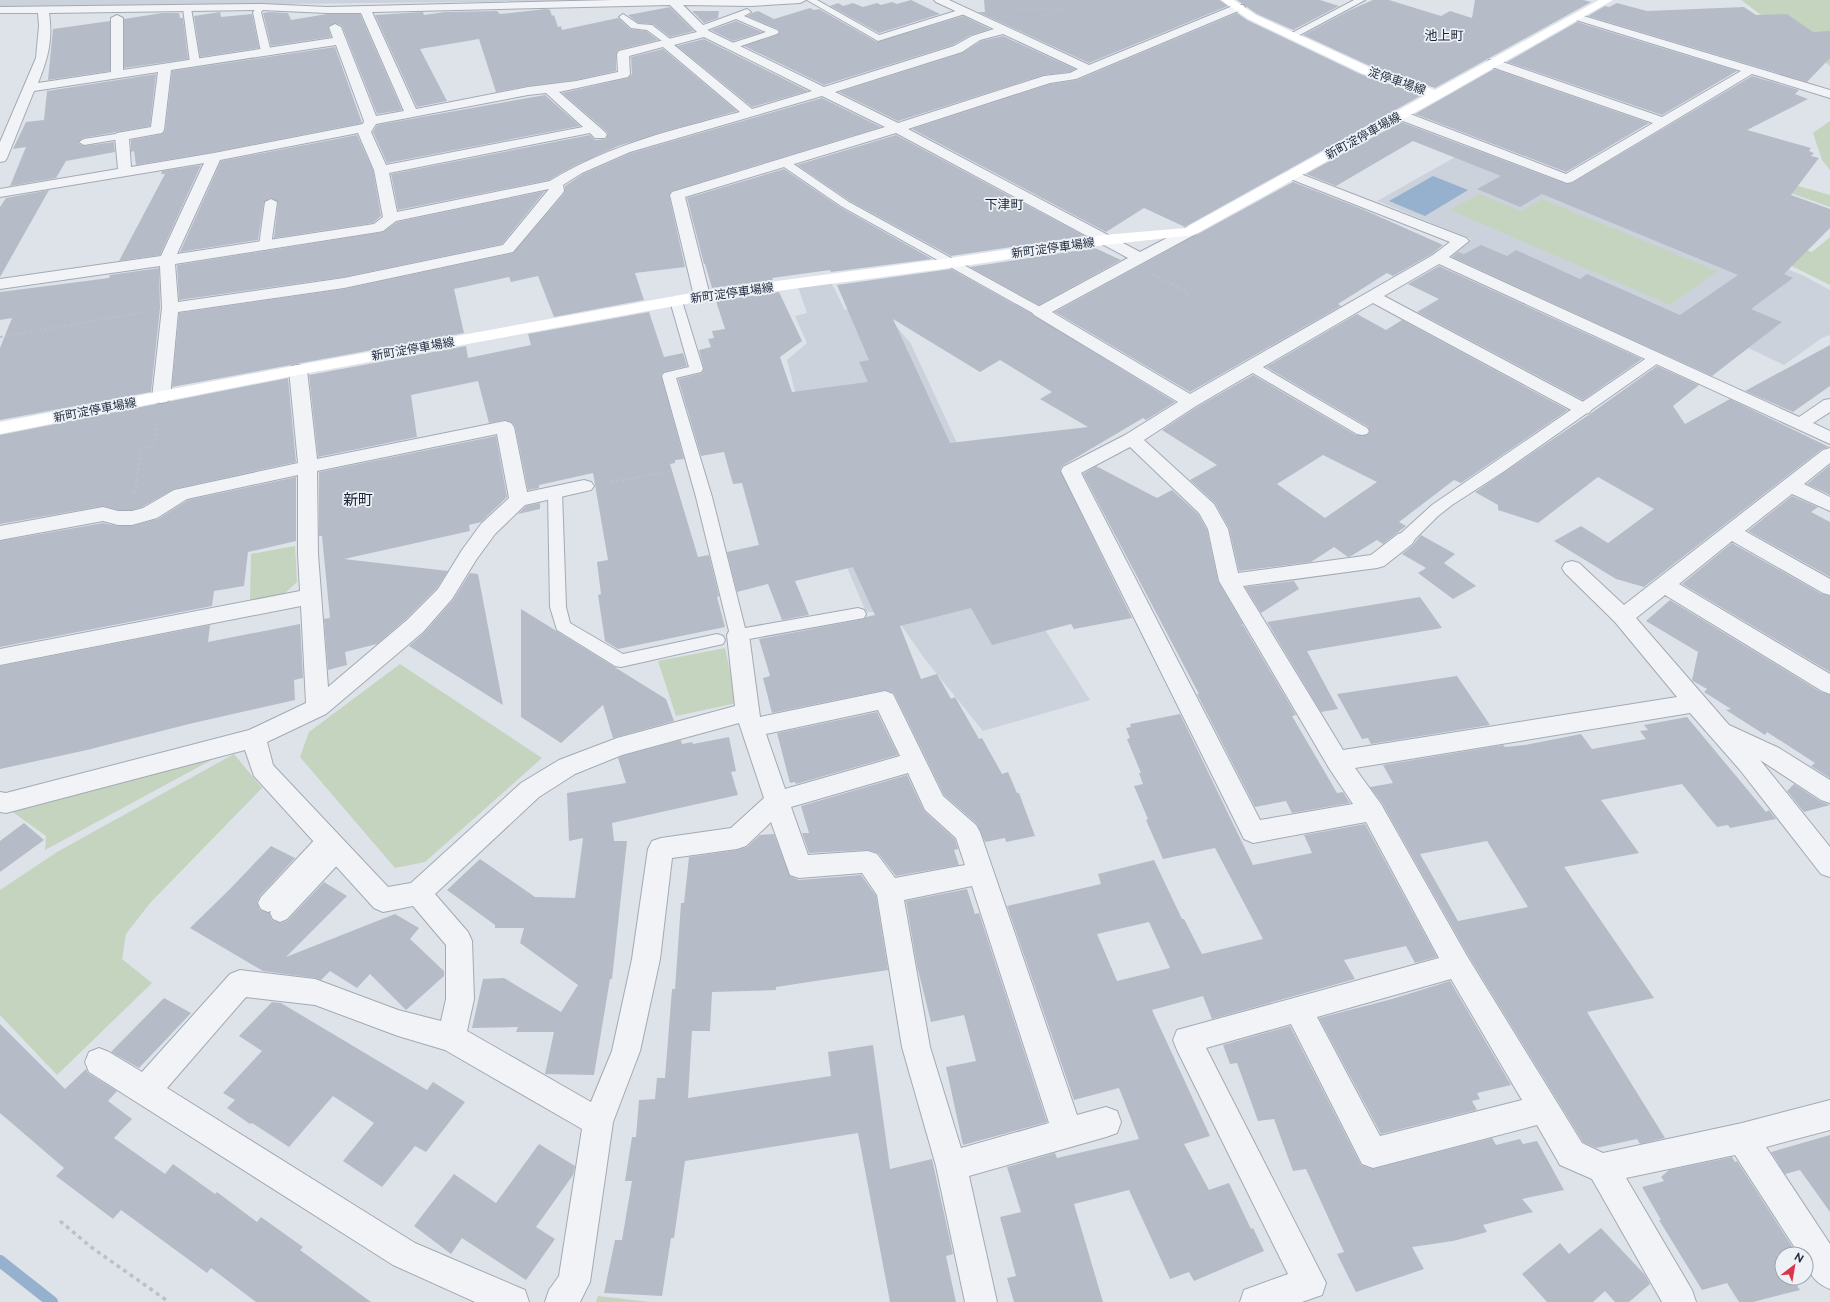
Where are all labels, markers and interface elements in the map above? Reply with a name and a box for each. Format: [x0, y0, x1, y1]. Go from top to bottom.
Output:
district label: 池上町 [1424, 28, 1464, 43]
street label: 淀停車場線 [1366, 65, 1428, 97]
street label: 新町淀停車場線 [1323, 110, 1403, 162]
district label: 下津町 [984, 197, 1024, 212]
street label: 新町淀停車場線 [1010, 235, 1096, 261]
street label: 新町淀停車場線 [689, 280, 775, 306]
street label: 新町淀停車場線 [370, 335, 456, 363]
street label: 新町淀停車場線 [52, 395, 138, 425]
district label: 新町 [343, 491, 373, 509]
north arrow [1774, 1246, 1814, 1286]
text: N [1792, 1250, 1806, 1266]

